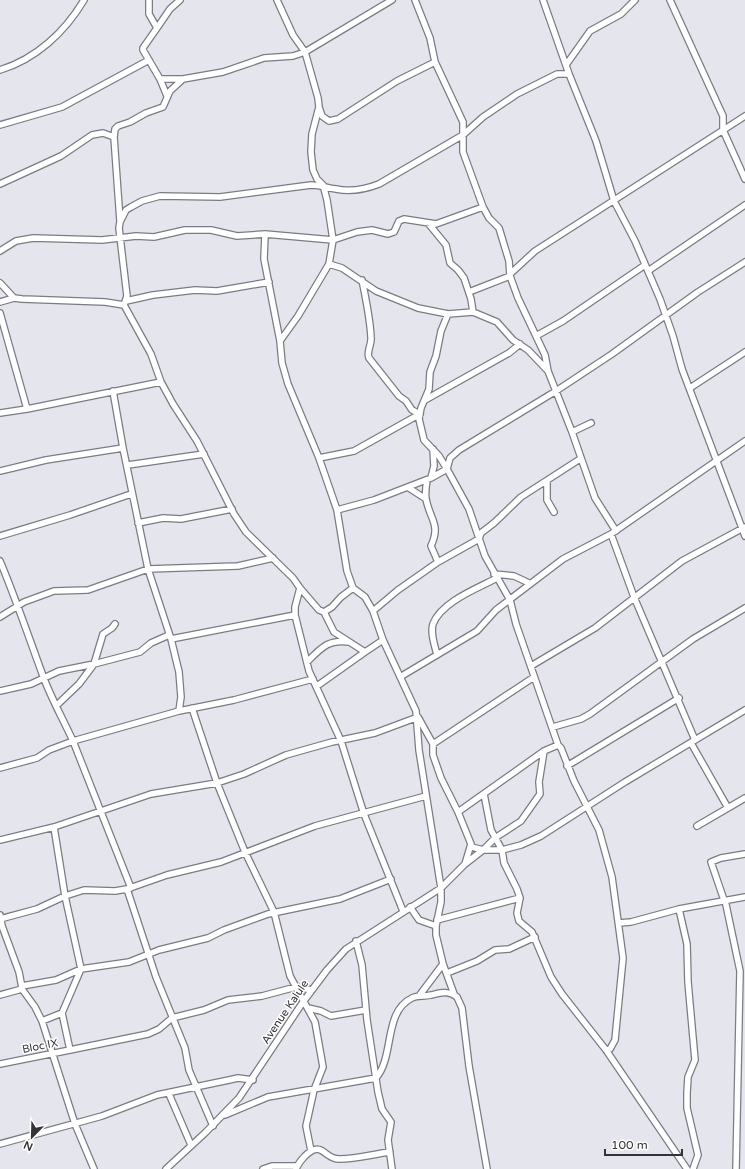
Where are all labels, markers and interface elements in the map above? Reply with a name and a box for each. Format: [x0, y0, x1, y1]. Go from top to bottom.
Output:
street label: Avenue Kalule [259, 978, 311, 1046]
street label: Bloc IX [21, 1036, 59, 1056]
north arrow [12, 1117, 52, 1157]
scale bar [605, 1131, 682, 1157]
text: N [22, 1138, 35, 1153]
text: 100 m [611, 1138, 648, 1152]

